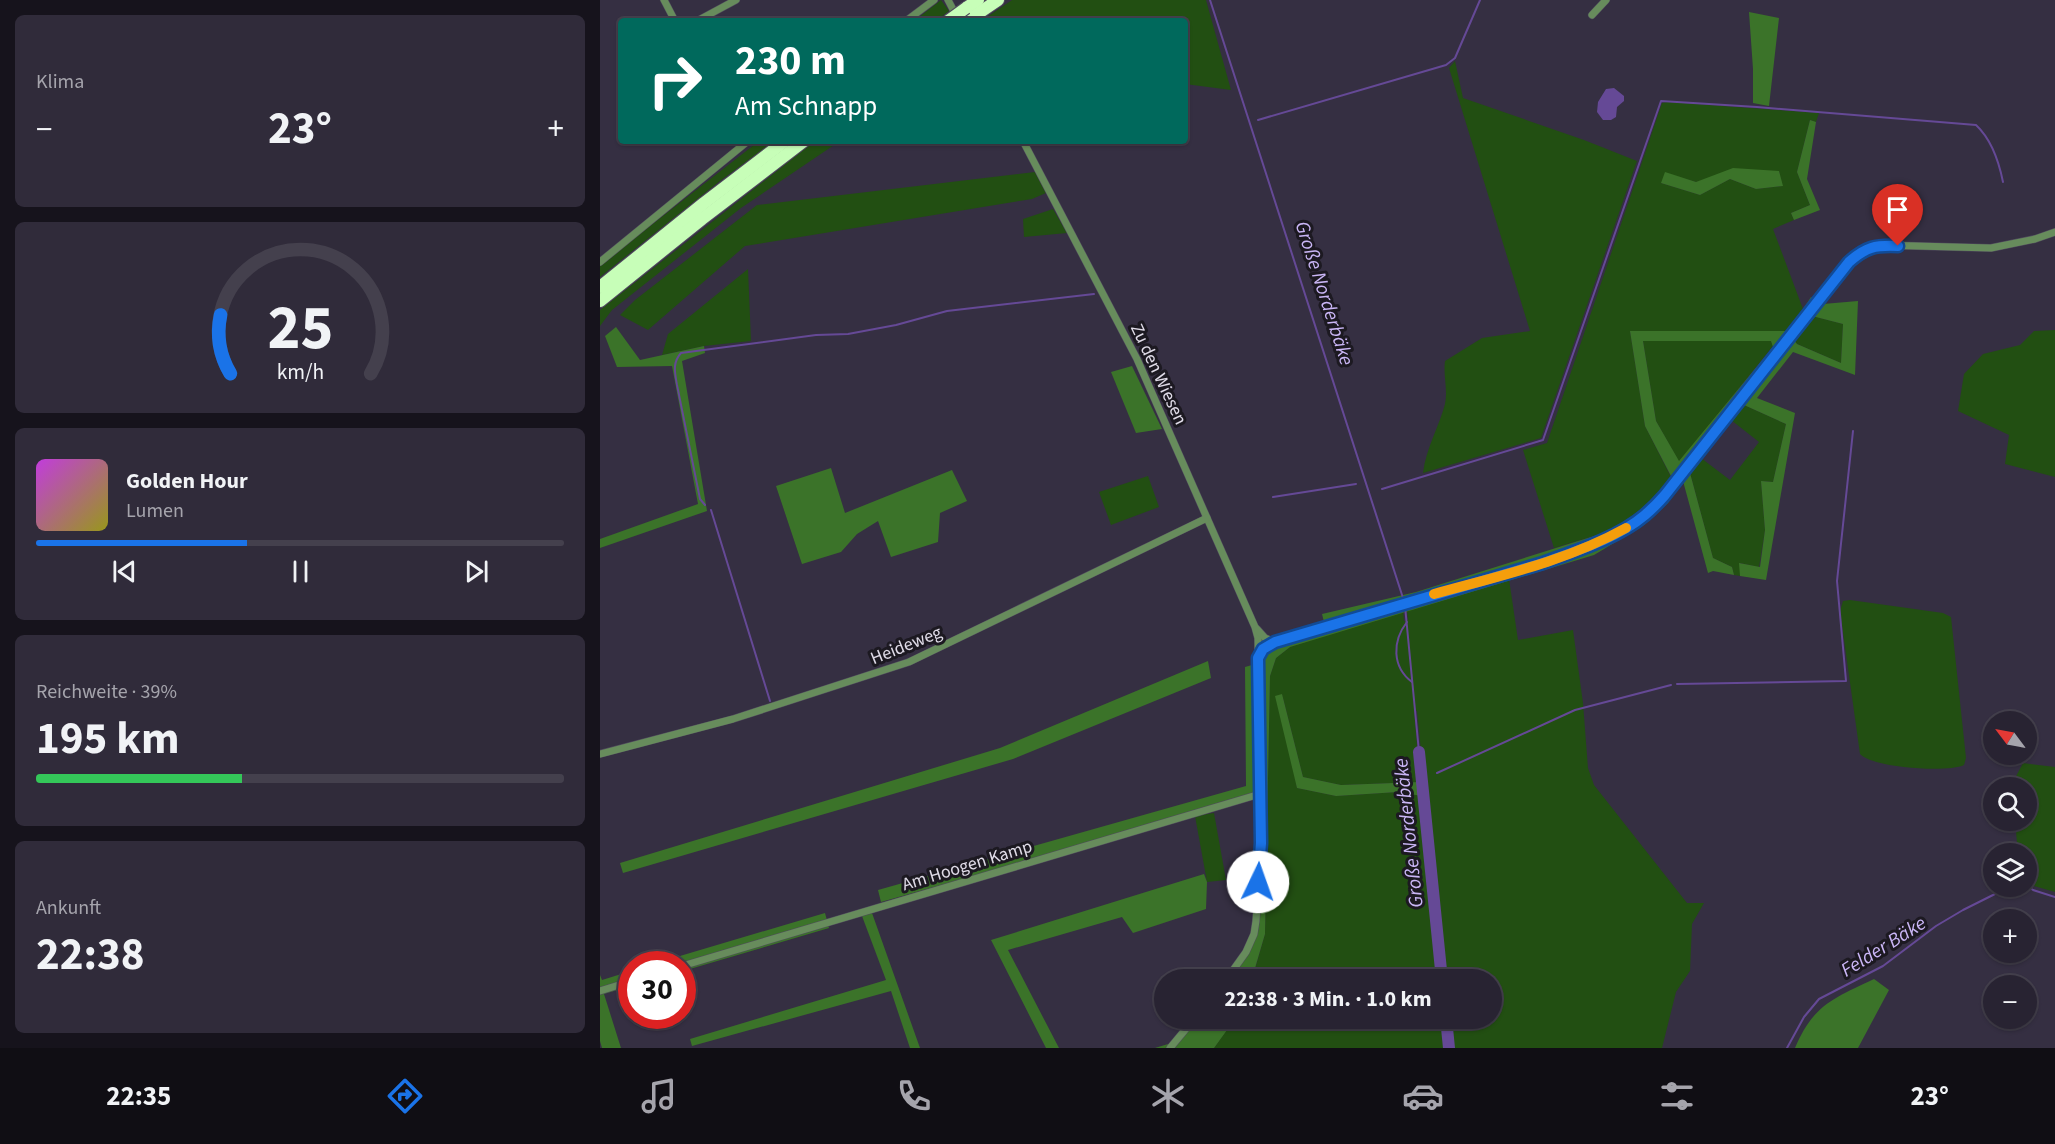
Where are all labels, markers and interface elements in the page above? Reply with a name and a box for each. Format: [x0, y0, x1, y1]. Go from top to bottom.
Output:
text: 230 m [735, 31, 846, 91]
icon: right [636, 42, 714, 120]
text: Klima [36, 68, 84, 96]
text: Am Schnapp [735, 87, 877, 126]
text: 23° [268, 97, 332, 161]
text: − [36, 106, 52, 153]
text: + [548, 106, 564, 153]
pin [1872, 184, 1923, 246]
icon: arrive [1881, 193, 1914, 226]
water label: Große Norderbäke [1288, 218, 1361, 369]
text: 25 [267, 285, 333, 374]
street label: Zu den Wiesen [1124, 320, 1193, 429]
text: km/h [276, 358, 324, 389]
text: Golden Hour [126, 465, 248, 497]
text: Lumen [126, 497, 184, 525]
icon: previous [108, 555, 141, 588]
icon: pause [284, 555, 317, 588]
icon: next [460, 555, 493, 588]
street label: Heideweg [867, 620, 946, 671]
text: Reichweite · 39% [36, 678, 177, 706]
text: 195 km [36, 707, 180, 771]
north arrow [1983, 711, 2037, 765]
map controls [1983, 711, 2037, 1029]
water label: Große Norderbäke [1387, 757, 1431, 909]
button: search [1983, 777, 2037, 831]
street label: Am Hoogen Kamp [899, 834, 1035, 897]
button: layers [1983, 843, 2037, 897]
position arrow [1226, 850, 1290, 914]
text: Ankunft [36, 894, 101, 922]
button: + [1983, 909, 2037, 963]
water label: Felder Bäke [1835, 910, 1932, 984]
text: 22:38 [36, 923, 145, 987]
speed limit sign: 30 [618, 951, 696, 1029]
button: − [1983, 975, 2037, 1029]
text: 22:38 · 3 Min. · 1.0 km [1224, 983, 1432, 1015]
icon: directions [384, 1075, 426, 1117]
icon: music [638, 1075, 680, 1117]
icon: phone [893, 1075, 935, 1117]
icon: climate [1147, 1075, 1189, 1117]
icon: car [1402, 1075, 1444, 1117]
icon: filters [1656, 1075, 1698, 1117]
text: 22:35 [106, 1077, 171, 1116]
text: 23° [1910, 1077, 1949, 1116]

